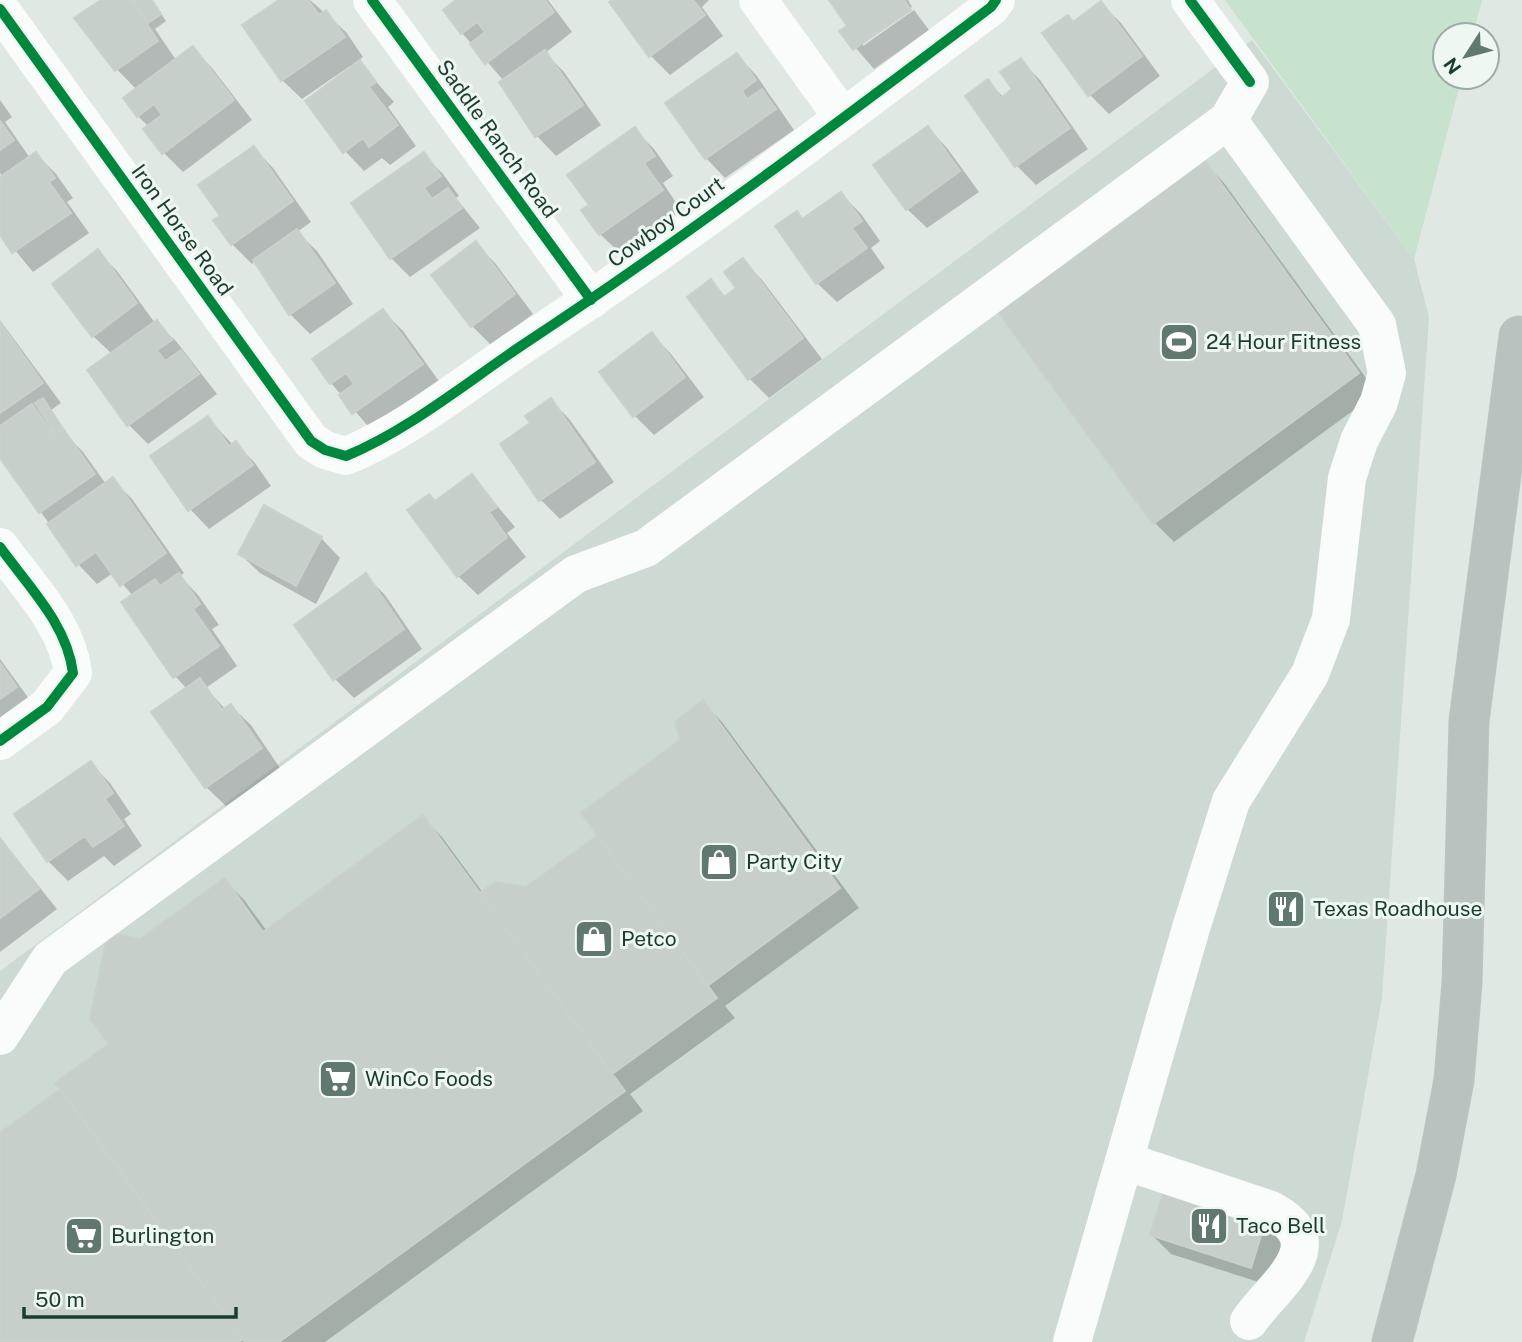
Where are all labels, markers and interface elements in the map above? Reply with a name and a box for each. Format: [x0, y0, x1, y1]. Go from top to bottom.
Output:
north arrow [1431, 21, 1501, 91]
text: N [1439, 54, 1466, 78]
street label: Saddle Ranch Road [432, 55, 563, 223]
street label: Iron Horse Road [126, 159, 238, 300]
street label: Cowboy Court [603, 171, 729, 272]
sports icon: 24 Hour Fitness [1158, 321, 1200, 363]
place label: 24 Hour Fitness [1206, 329, 1361, 354]
shop icon: Party City [698, 841, 740, 883]
place label: Party City [746, 849, 842, 874]
restaurant icon: Texas Roadhouse [1265, 888, 1307, 930]
place label: Texas Roadhouse [1313, 896, 1482, 921]
shop icon: Petco [573, 918, 615, 960]
place label: Petco [621, 926, 677, 951]
supermarket icon: WinCo Foods [317, 1058, 359, 1100]
place label: WinCo Foods [365, 1066, 493, 1091]
restaurant icon: Taco Bell [1188, 1205, 1230, 1247]
place label: Taco Bell [1236, 1213, 1325, 1238]
supermarket icon: Burlington [63, 1215, 105, 1257]
place label: Burlington [111, 1223, 214, 1248]
scale bar [24, 1276, 236, 1320]
text: 50 m [35, 1287, 85, 1312]

